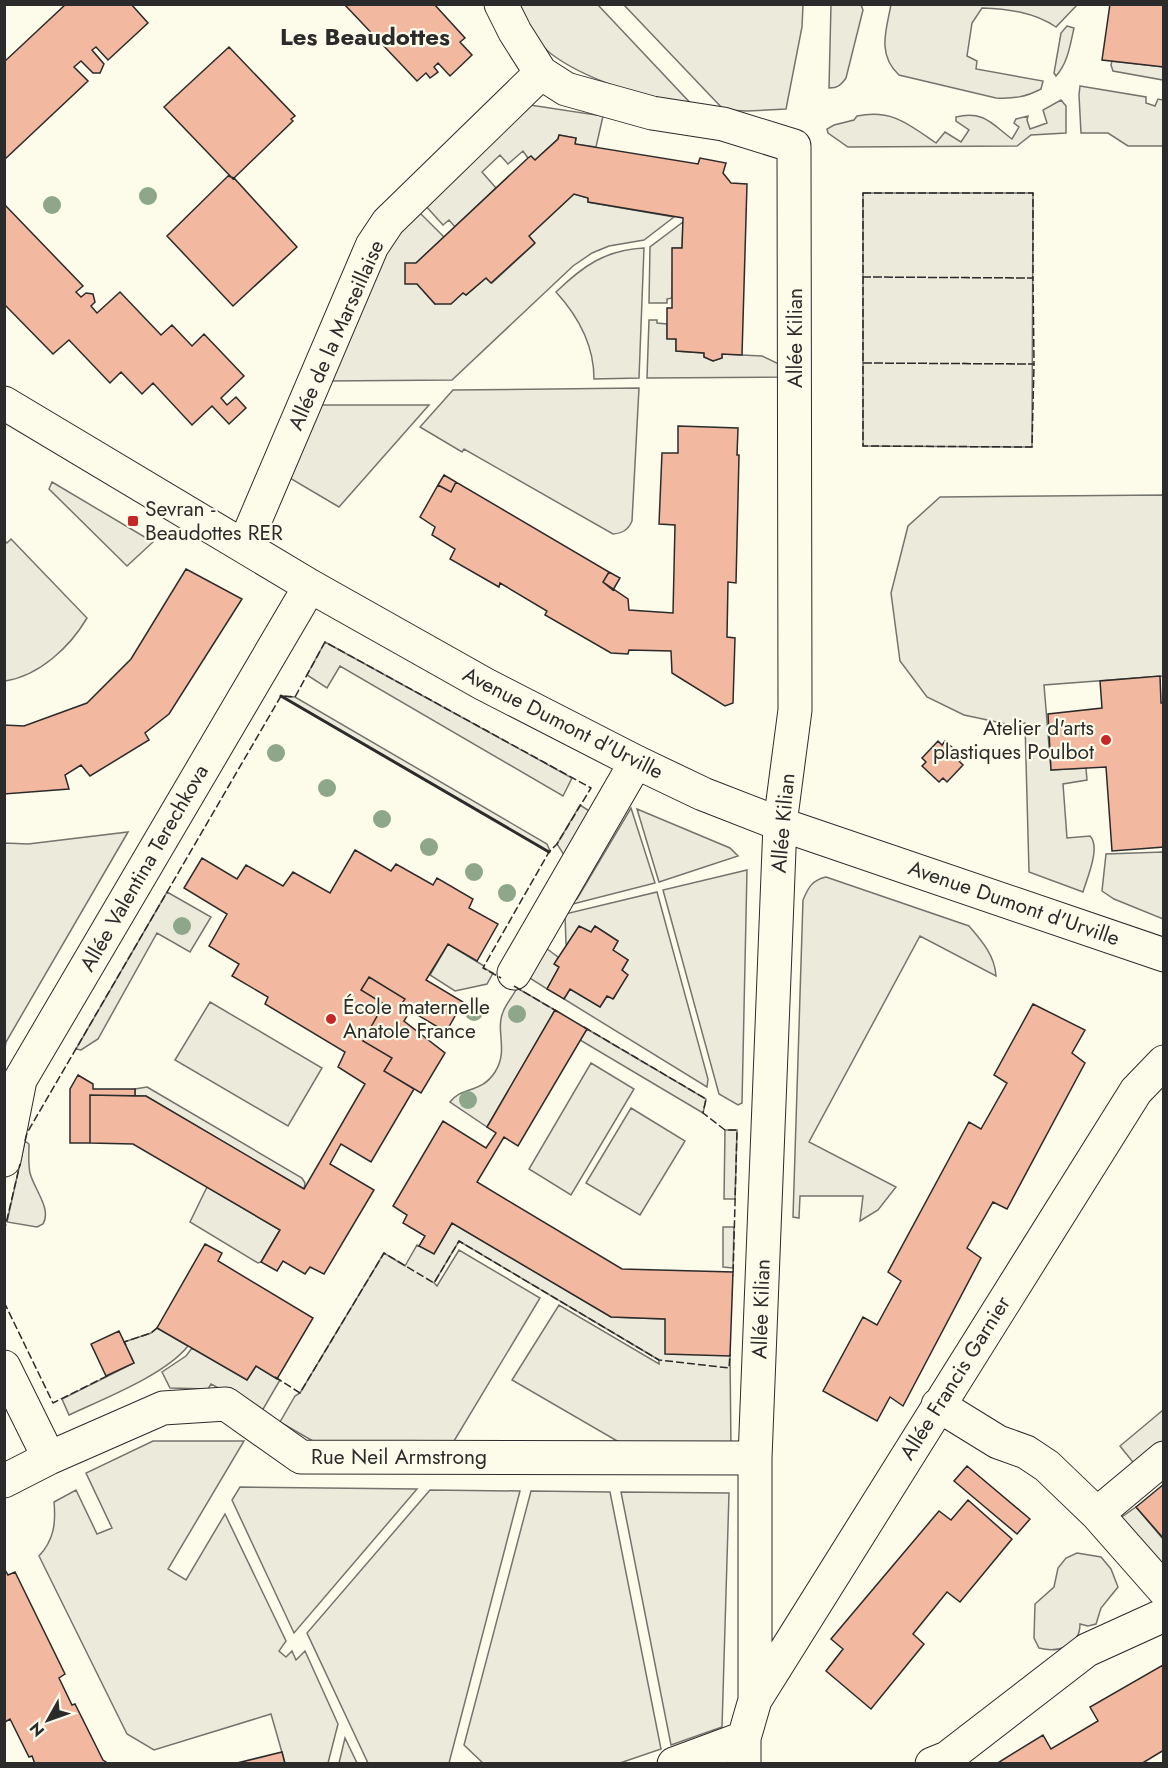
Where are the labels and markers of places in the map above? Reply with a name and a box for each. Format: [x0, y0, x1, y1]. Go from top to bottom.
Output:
place label: Sevran - Beaudottes RER [145, 494, 283, 548]
marker: Sevran - Beaudottes RER [126, 514, 140, 528]
place label: Atelier d'arts plastiques Poulbot [933, 713, 1094, 767]
marker: Atelier d'arts plastiques Poulbot [1099, 733, 1113, 747]
place label: École maternelle Anatole France [343, 992, 490, 1046]
marker: École maternelle Anatole France [324, 1012, 338, 1026]

